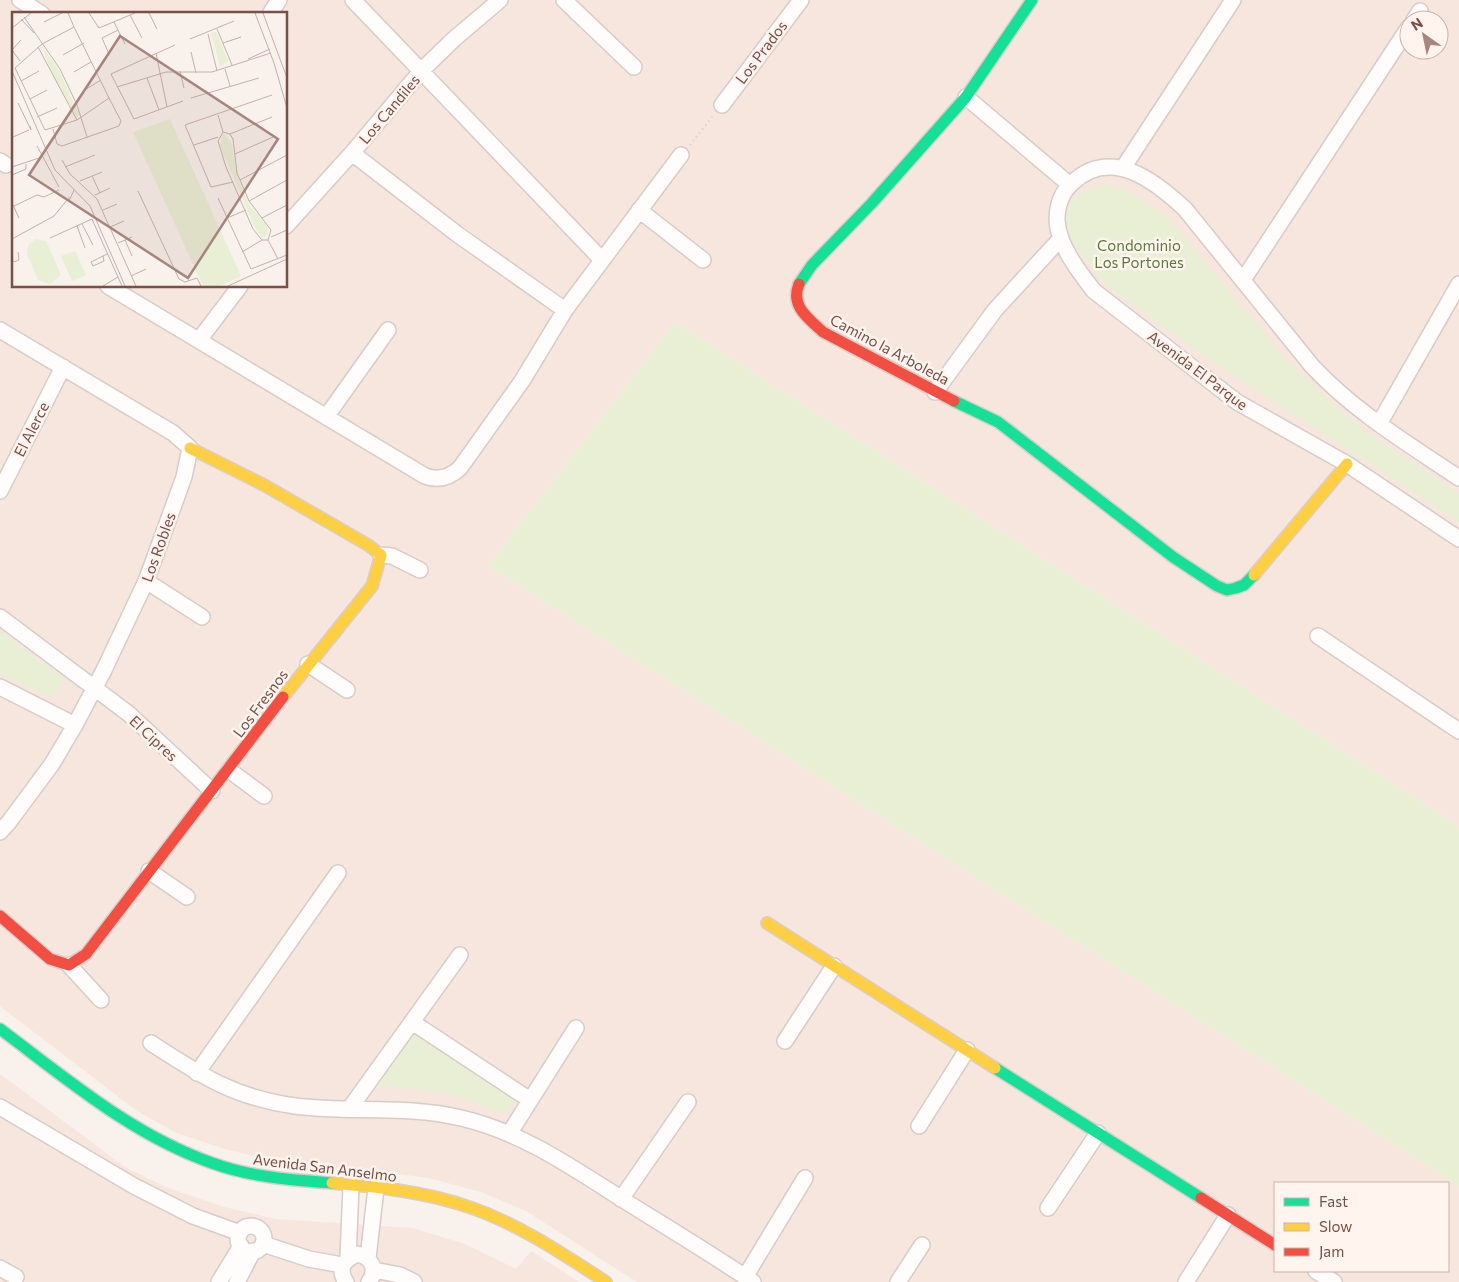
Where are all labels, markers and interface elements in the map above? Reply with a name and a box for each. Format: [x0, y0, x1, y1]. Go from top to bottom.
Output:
north arrow [1399, 10, 1449, 60]
inset map [12, 12, 288, 288]
text: N [1408, 14, 1426, 34]
street label: Los Prados [731, 17, 791, 87]
street label: Los Candiles [355, 71, 423, 147]
park label: Condominio Los Portones [1094, 236, 1184, 271]
street label: Camino la Arboleda [827, 310, 953, 388]
street label: Avenida El Parque [1144, 327, 1252, 414]
street label: El Alerce [10, 399, 52, 459]
street label: Los Robles [137, 509, 179, 584]
street label: Los Fresnos [229, 665, 291, 740]
street label: El Cipres [126, 711, 182, 765]
street label: Avenida San Anselmo [252, 1149, 398, 1185]
legend [1274, 1182, 1449, 1272]
text: Fast [1319, 1192, 1348, 1210]
text: Slow [1319, 1217, 1352, 1235]
text: Jam [1319, 1242, 1344, 1260]

